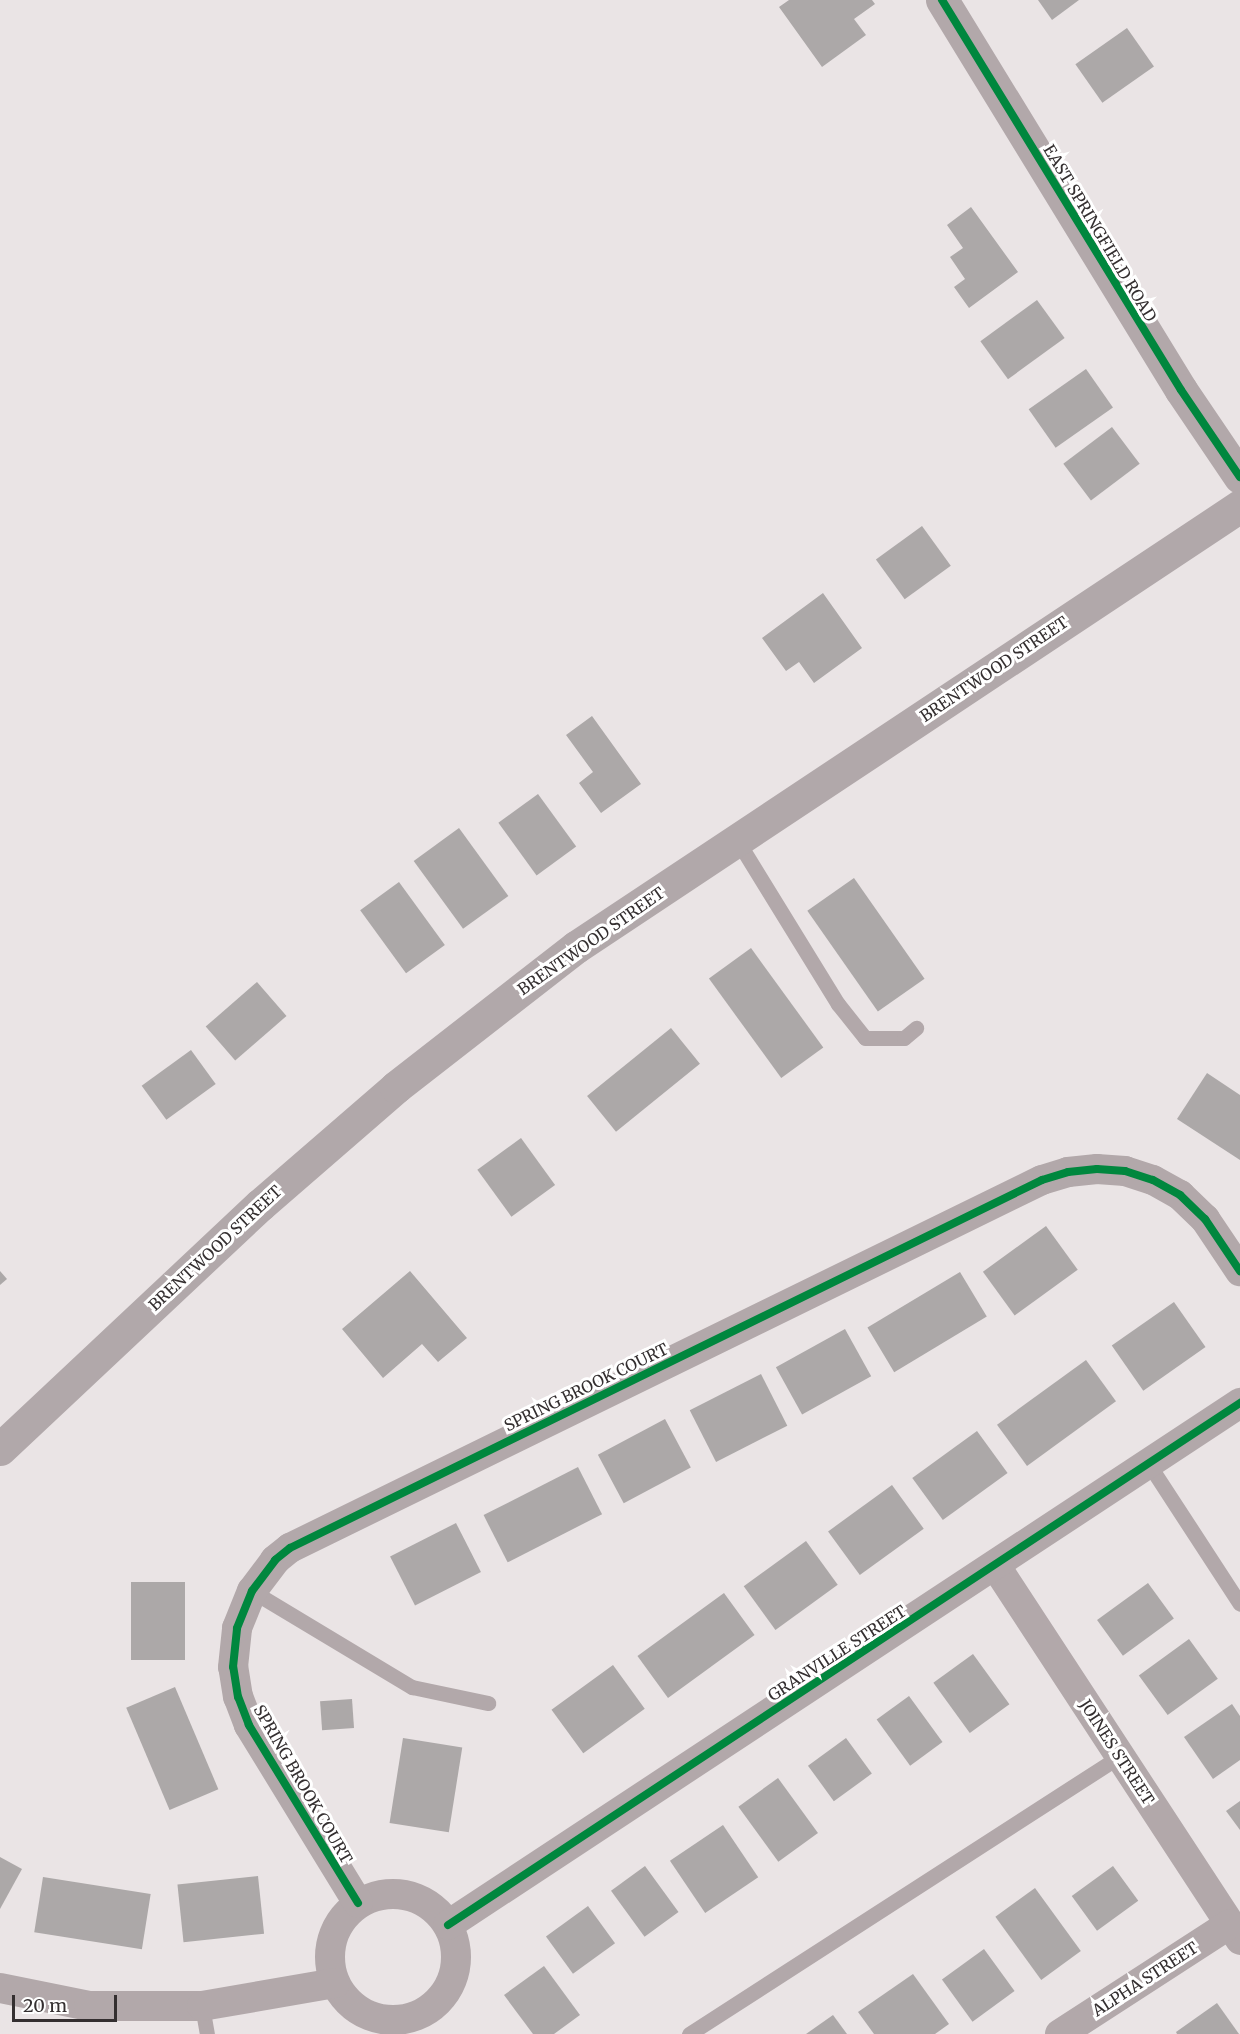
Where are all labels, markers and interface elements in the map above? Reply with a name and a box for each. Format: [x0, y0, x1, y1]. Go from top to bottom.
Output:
street label: EAST SPRINGFIELD ROAD [1039, 141, 1161, 325]
street label: BRENTWOOD STREET [916, 612, 1072, 726]
street label: BRENTWOOD STREET [514, 883, 668, 999]
street label: BRENTWOOD STREET [145, 1181, 285, 1315]
street label: SPRING BROOK COURT [501, 1339, 671, 1435]
street label: GRANVILLE STREET [764, 1601, 910, 1705]
street label: JOINES STREET [1076, 1696, 1158, 1808]
street label: SPRING BROOK COURT [250, 1701, 356, 1867]
street label: ALPHA STREET [1089, 1938, 1201, 2020]
scale bar [15, 1983, 120, 2021]
text: 20 m [23, 1994, 67, 2017]

